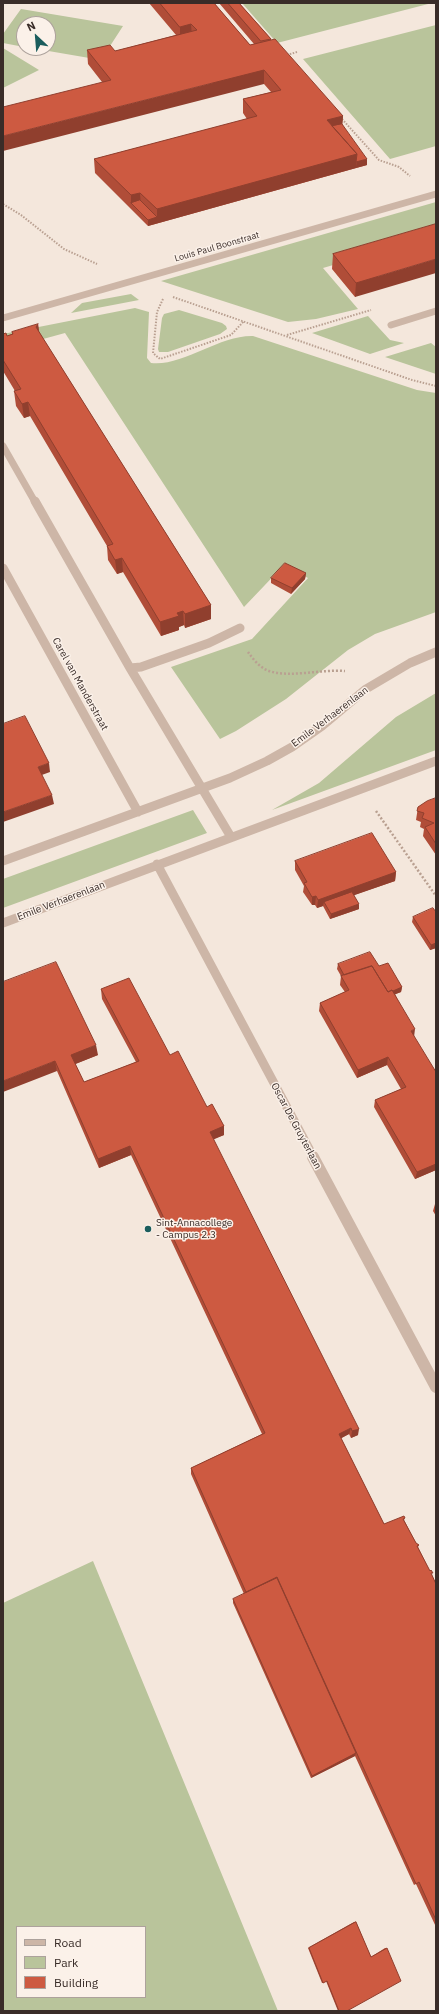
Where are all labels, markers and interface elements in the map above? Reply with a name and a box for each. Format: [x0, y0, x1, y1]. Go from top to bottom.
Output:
north arrow [16, 16, 56, 56]
text: N [25, 18, 38, 34]
street label: Louis Paul Boonstraat [173, 230, 261, 264]
street label: Carel van Manderstraat [49, 636, 111, 732]
street label: Emile Verhaerenlaan [289, 684, 371, 750]
street label: Emile Verhaerenlaan [15, 879, 107, 923]
street label: Oscar De Gruyterlaan [268, 1081, 324, 1171]
place label: Sint-Annacollege - Campus 2.3 [156, 1217, 232, 1240]
marker: Sint-Annacollege - Campus 2.3 [143, 1224, 153, 1234]
legend [16, 1926, 146, 1998]
text: Road [54, 1935, 82, 1950]
text: Park [54, 1955, 78, 1970]
text: Building [54, 1975, 98, 1990]

